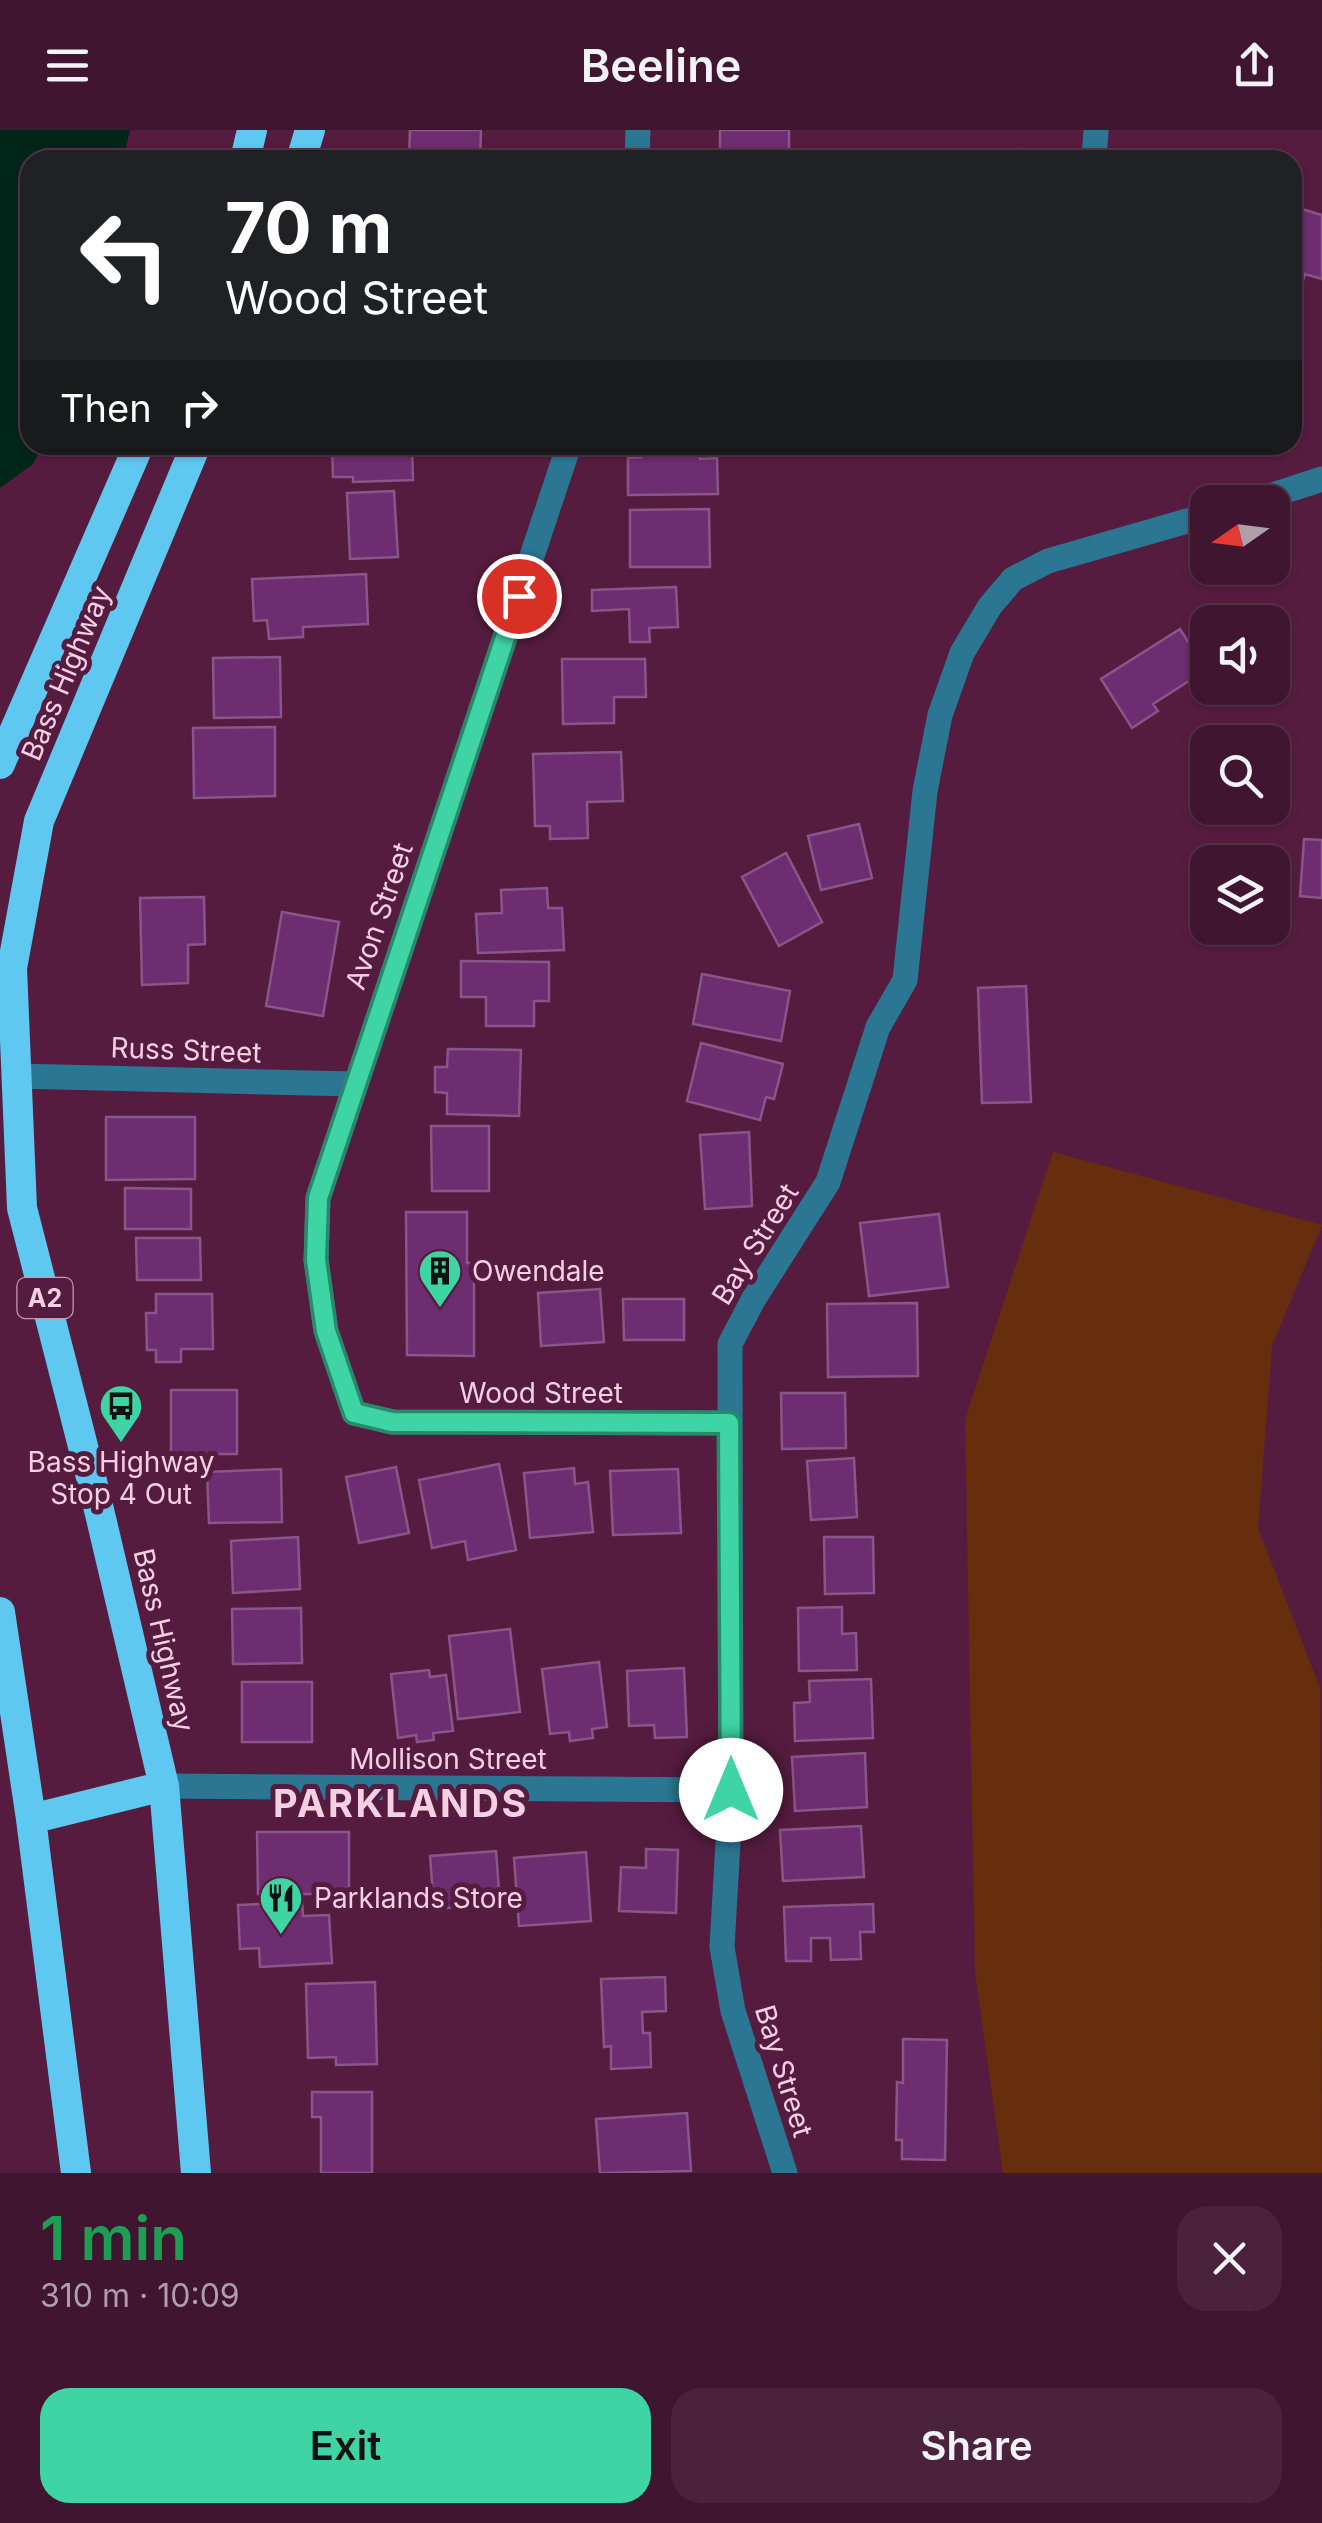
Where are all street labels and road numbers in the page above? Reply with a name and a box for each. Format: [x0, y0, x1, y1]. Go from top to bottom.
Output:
street label: Bass Highway [14, 580, 118, 766]
street label: Avon Street [338, 838, 420, 994]
street label: Russ Street [110, 1030, 262, 1070]
street label: Bay Street [704, 1177, 806, 1311]
road number: A2 [18, 1278, 72, 1318]
street label: Wood Street [459, 1376, 623, 1410]
street label: Bass Highway [126, 1545, 202, 1735]
street label: Mollison Street [349, 1742, 547, 1776]
street label: Bay Street [748, 2001, 820, 2141]

